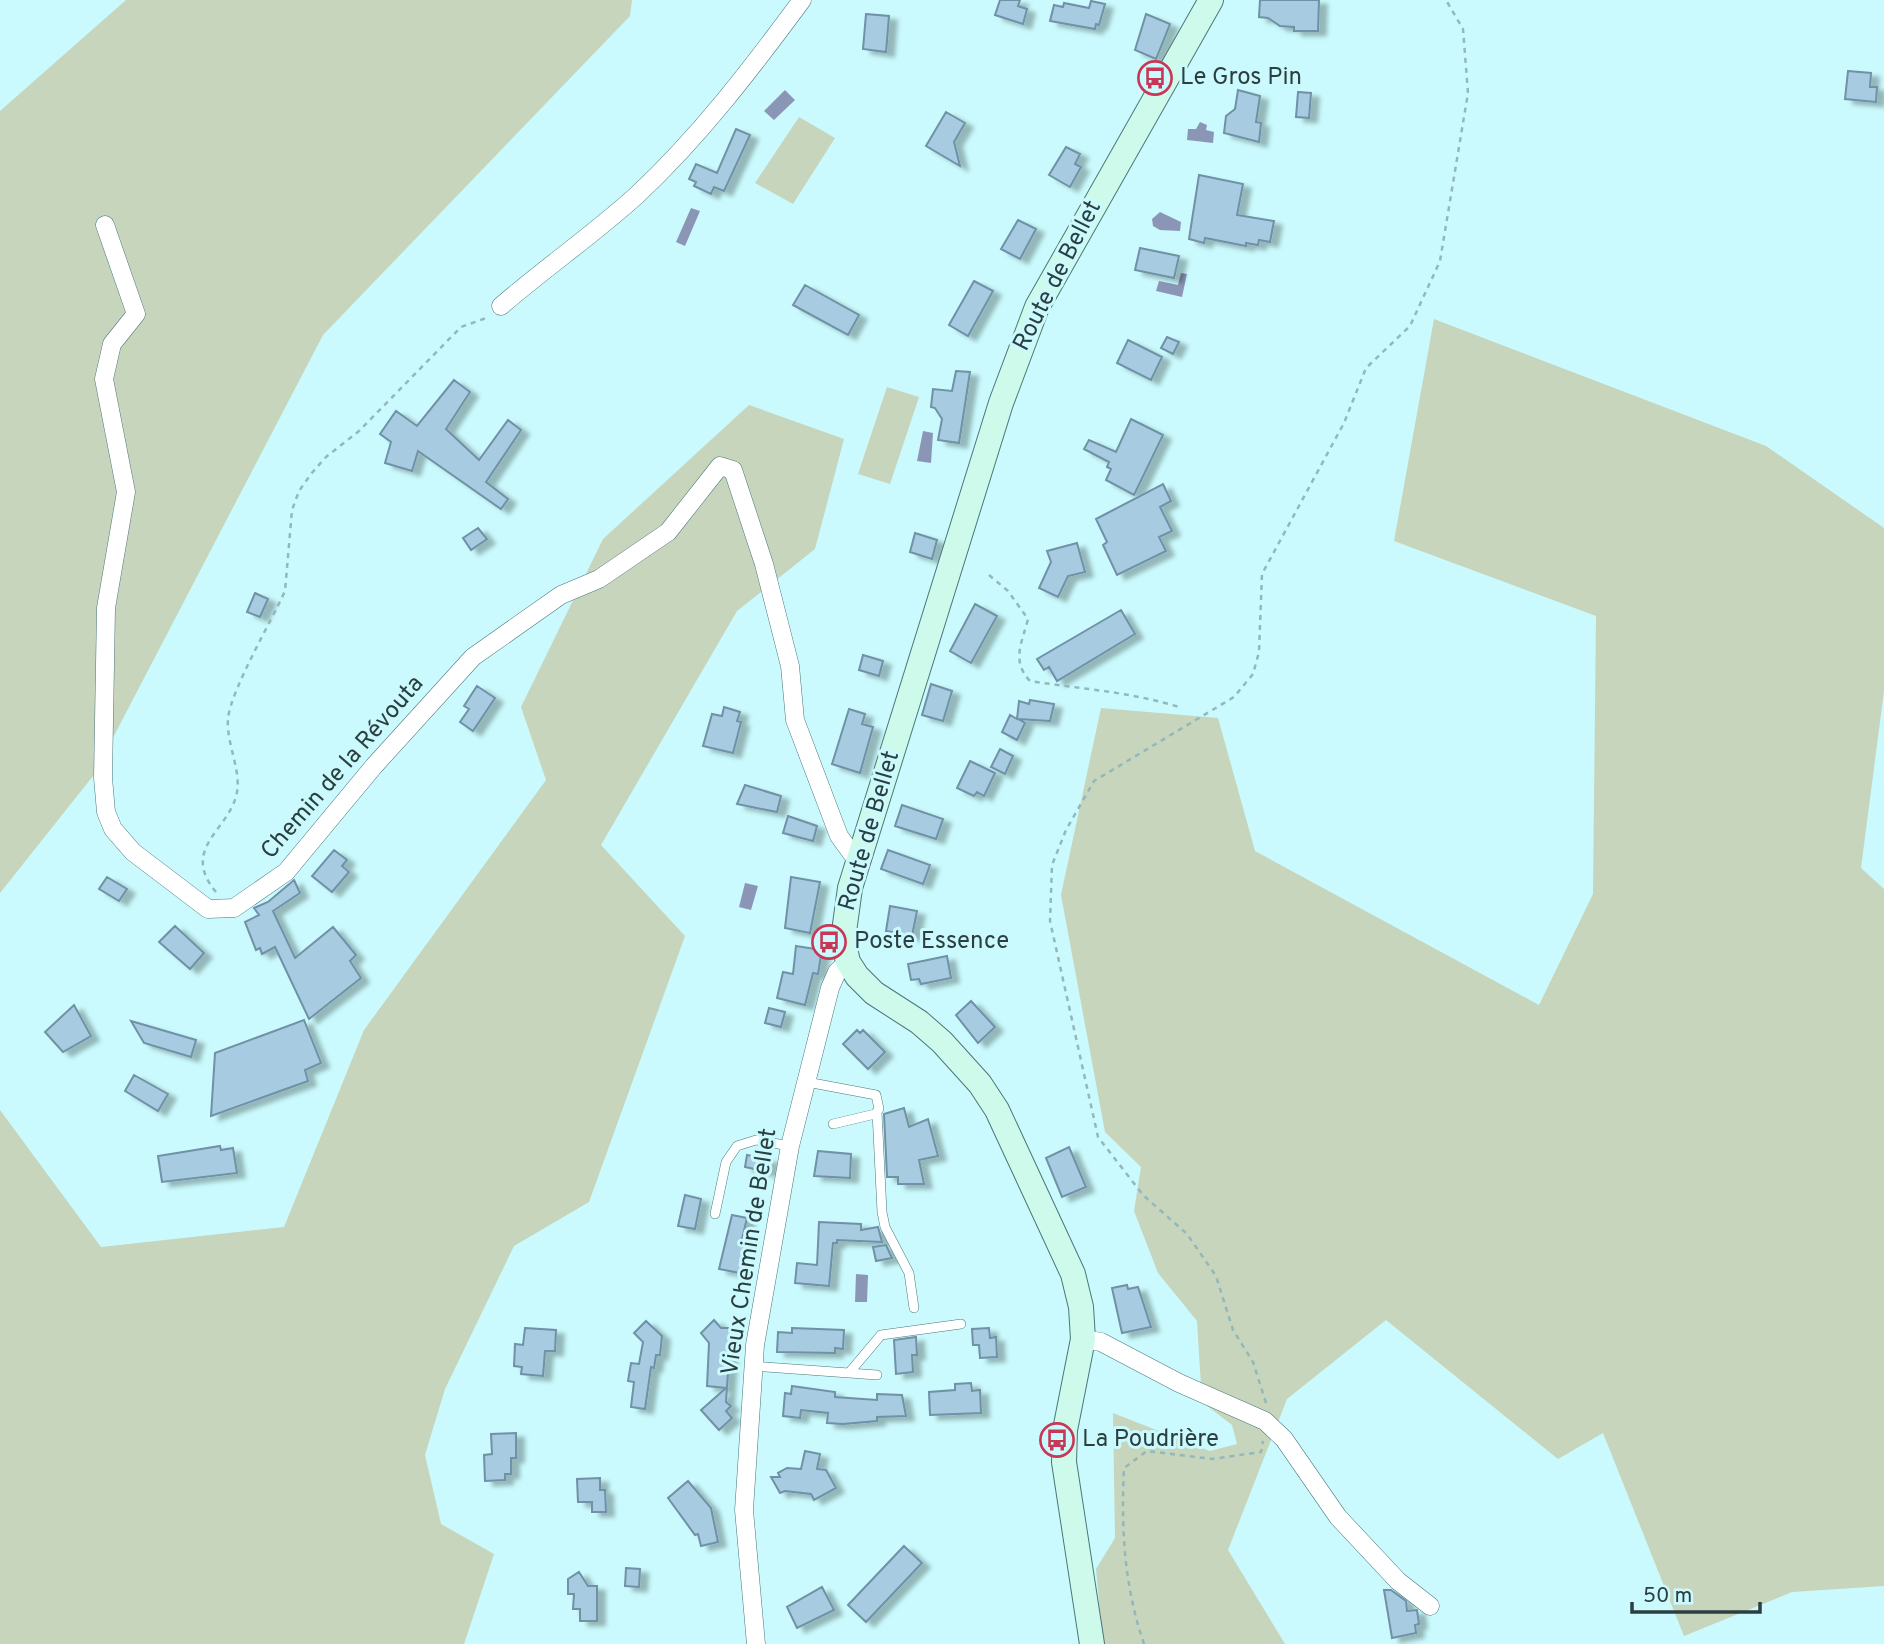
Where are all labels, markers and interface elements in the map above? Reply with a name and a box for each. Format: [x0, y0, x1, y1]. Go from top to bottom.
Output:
bus stop icon: Le Gros Pin [1136, 59, 1174, 97]
place label: Le Gros Pin [1180, 63, 1302, 93]
street label: Route de Bellet [1007, 196, 1109, 356]
street label: Chemin de la Révouta [255, 670, 431, 866]
street label: Route de Bellet [833, 748, 907, 914]
bus stop icon: Poste Essence [810, 923, 848, 961]
place label: Poste Essence [854, 927, 1009, 957]
street label: Vieux Chemin de Bellet [716, 1126, 784, 1378]
bus stop icon: La Poudrière [1038, 1421, 1076, 1459]
place label: La Poudrière [1082, 1425, 1219, 1455]
scale bar [1632, 1570, 1760, 1614]
text: 50 m [1643, 1583, 1692, 1610]

